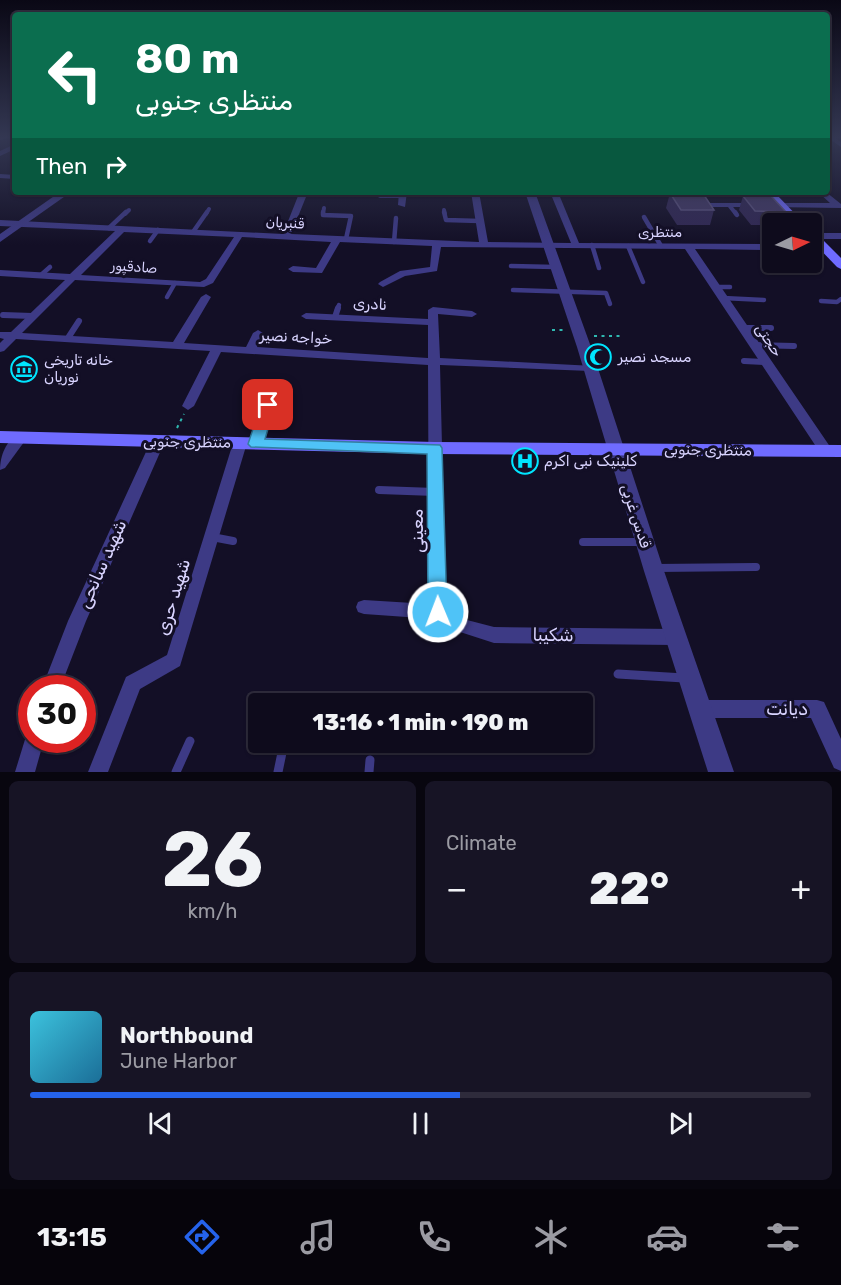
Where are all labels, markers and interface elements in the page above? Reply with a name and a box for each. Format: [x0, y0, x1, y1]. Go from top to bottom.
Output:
text: 80 m [135, 34, 239, 84]
icon: left [36, 36, 114, 114]
text: منتظری جنوبی [135, 85, 293, 117]
icon: right [99, 150, 132, 183]
text: Then [36, 153, 87, 180]
north arrow [762, 213, 822, 273]
map controls [762, 213, 822, 273]
street label: قنبریان [265, 214, 305, 233]
street label: منتظری [638, 224, 682, 241]
street label: صادقپور [109, 257, 158, 278]
street label: نادری [353, 294, 387, 314]
street label: حجتی [751, 320, 787, 360]
street label: خواجه نصیر [258, 326, 333, 348]
mosque icon: مسجد نصیر [583, 342, 613, 372]
place label: مسجد نصیر [617, 348, 691, 366]
place label: خانه تاریخی نوریان [44, 351, 113, 386]
museum icon: خانه تاریخی نوریان [9, 354, 39, 384]
pin [242, 379, 293, 430]
icon: arrive [251, 388, 284, 421]
street label: منتظری جنوبی [143, 432, 231, 452]
street label: منتظری جنوبی [664, 440, 752, 460]
hospital icon: کلینیک نبی اکرم [510, 446, 540, 476]
place label: کلینیک نبی اکرم [544, 452, 637, 471]
street label: قدس غربی [617, 482, 655, 550]
street label: معینی [406, 509, 428, 553]
street label: شهید سانحی [73, 516, 131, 612]
street label: شهید حری [151, 556, 195, 638]
position arrow [406, 580, 470, 644]
street label: شکیبا [532, 624, 574, 646]
speed limit sign: 30 [18, 675, 96, 753]
street label: دیانت [766, 698, 808, 720]
text: 13:16 · 1 min · 190 m [313, 709, 528, 736]
text: 26 [162, 813, 263, 906]
text: Climate [446, 831, 517, 855]
text: 22° [589, 862, 669, 915]
text: − [446, 869, 467, 908]
text: + [790, 869, 811, 908]
text: km/h [188, 899, 237, 923]
text: Northbound [120, 1022, 253, 1049]
text: June Harbor [120, 1049, 237, 1073]
icon: previous [144, 1107, 177, 1140]
icon: pause [404, 1107, 437, 1140]
icon: next [664, 1107, 697, 1140]
icon: directions [181, 1216, 223, 1258]
icon: music [297, 1216, 339, 1258]
icon: phone [413, 1216, 455, 1258]
icon: climate [530, 1216, 572, 1258]
icon: car [646, 1216, 688, 1258]
icon: filters [762, 1216, 804, 1258]
text: 13:15 [37, 1221, 107, 1253]

